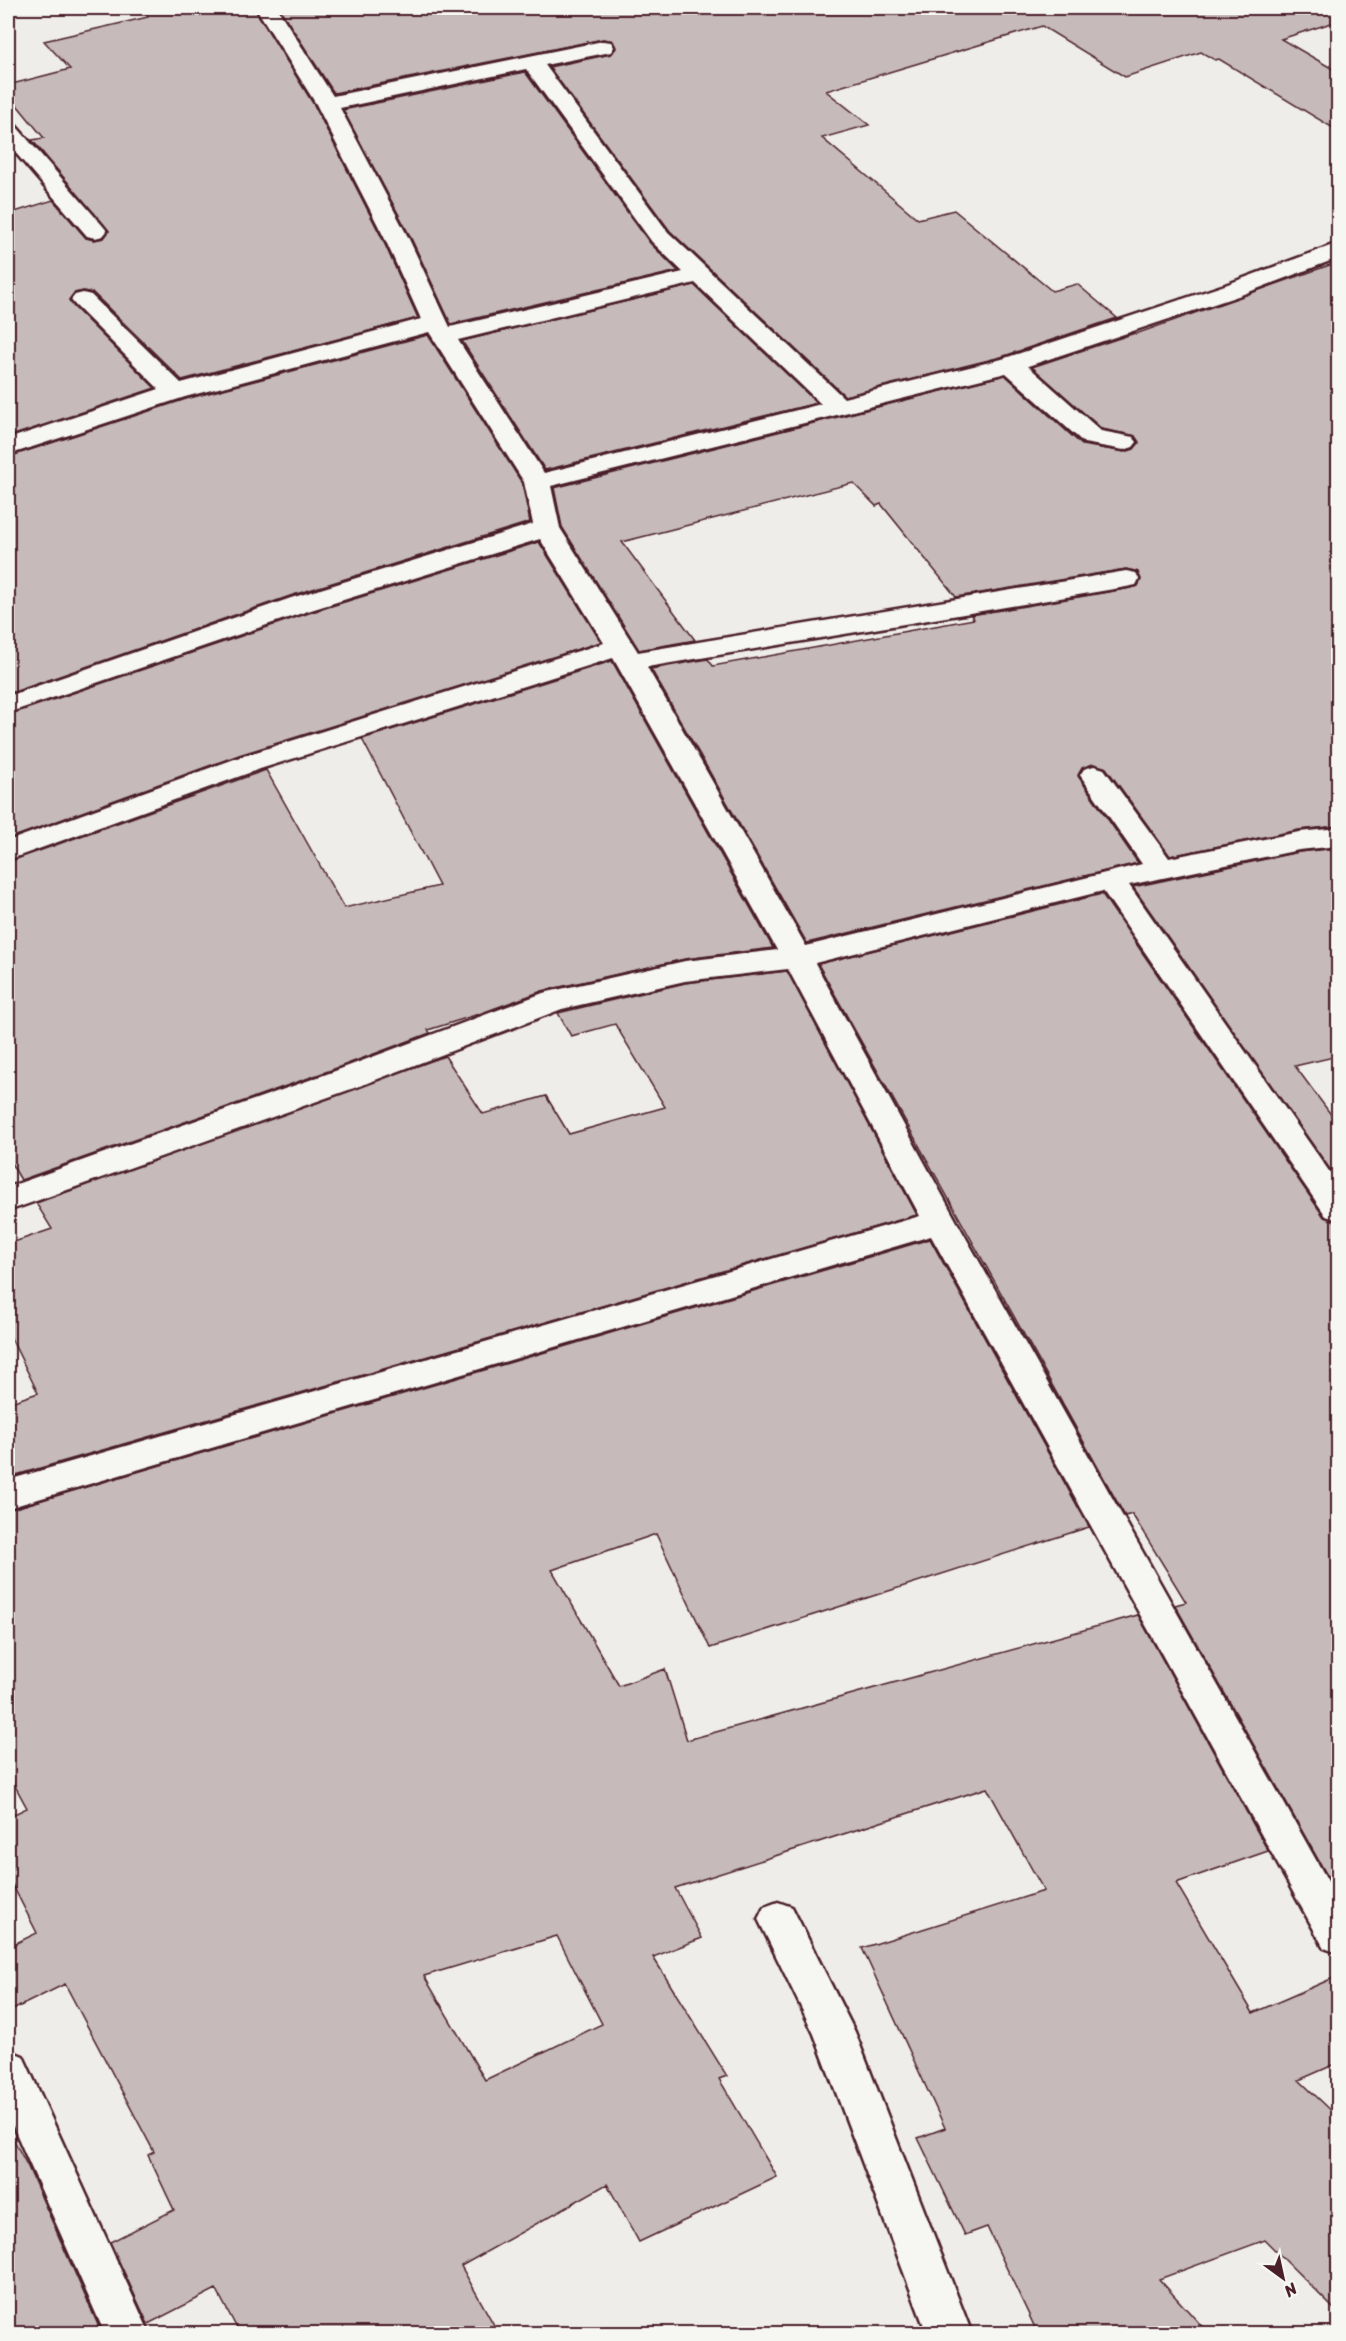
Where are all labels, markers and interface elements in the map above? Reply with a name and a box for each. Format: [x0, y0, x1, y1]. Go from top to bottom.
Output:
north arrow [1253, 2248, 1313, 2308]
text: N [1278, 2274, 1304, 2306]

